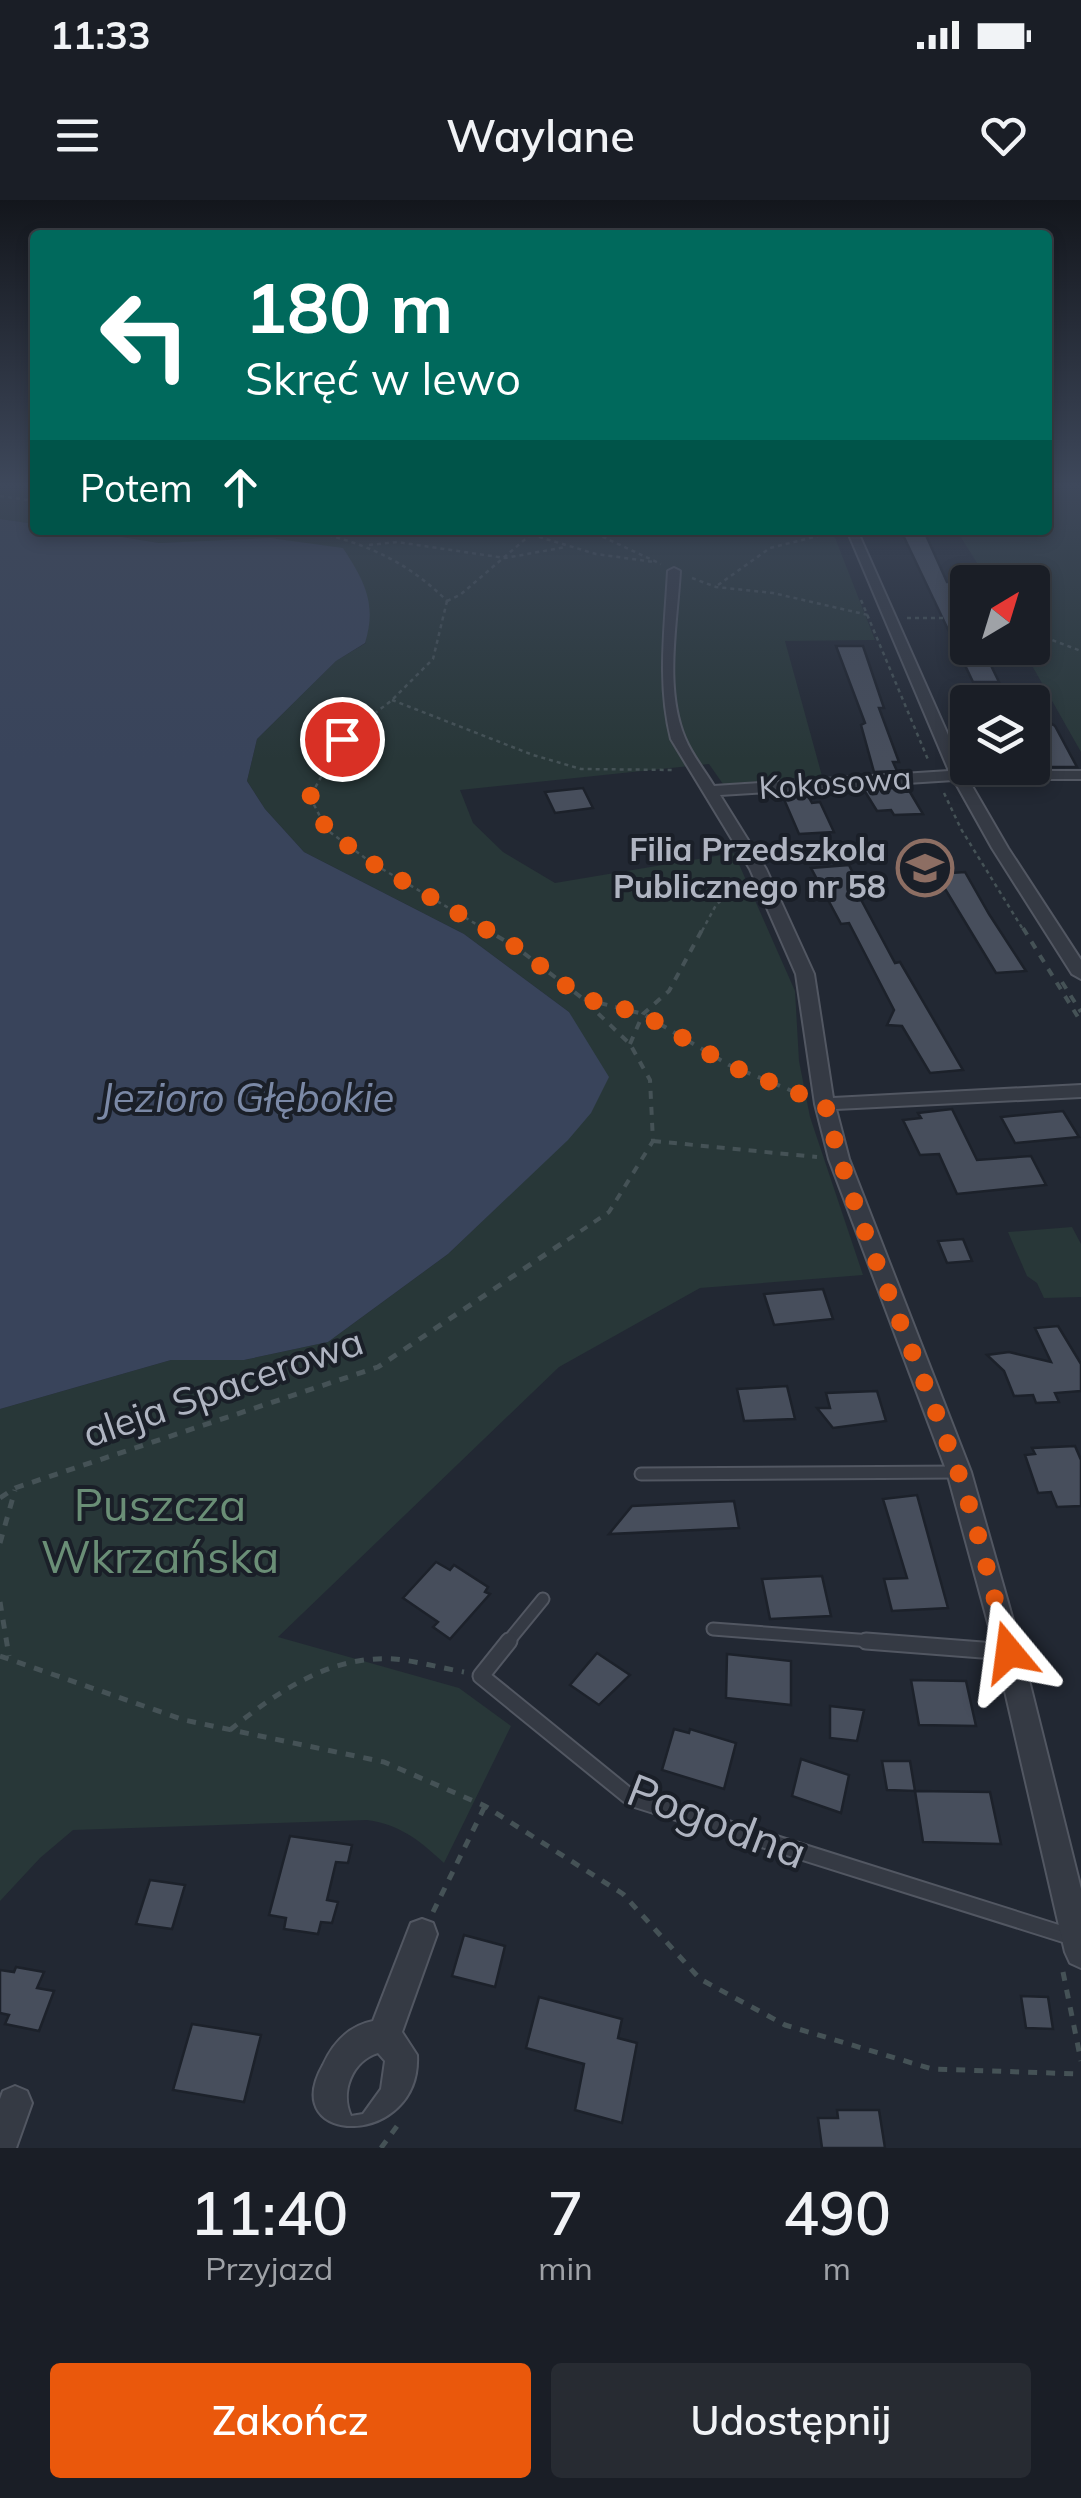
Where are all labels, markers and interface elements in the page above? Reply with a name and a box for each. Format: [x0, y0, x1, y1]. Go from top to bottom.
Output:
text: 11:33 [50, 11, 151, 59]
text: Waylane [446, 107, 635, 163]
icon: menu [50, 108, 105, 163]
icon: heart [976, 108, 1031, 163]
text: 180 m [245, 263, 453, 351]
icon: left [80, 270, 210, 400]
text: Skręć w lewo [245, 350, 521, 406]
icon: ahead [213, 460, 268, 515]
text: Potem [80, 464, 193, 512]
north arrow [950, 565, 1050, 665]
map controls [950, 565, 1050, 785]
button: layers [950, 685, 1050, 785]
pin [300, 697, 385, 782]
icon: arrive [315, 712, 370, 767]
street label: Kokosowa [757, 757, 913, 807]
place label: Filia Przedszkola Publicznego nr 58 [613, 829, 886, 906]
school or university icon: Filia Przedszkola Publicznego nr 58 [895, 838, 955, 898]
water label: Jezioro Głębokie [97, 1072, 394, 1122]
street label: aleja Spacerowa [76, 1317, 369, 1457]
park label: Puszcza Wkrzańska [41, 1476, 279, 1584]
position arrow [957, 1600, 1061, 1704]
street label: Pogodna [620, 1760, 815, 1880]
text: 11:40 [190, 2175, 348, 2250]
text: 7 [548, 2175, 584, 2250]
text: 490 [783, 2175, 891, 2250]
text: Przyjazd [205, 2248, 333, 2288]
text: min [538, 2248, 593, 2288]
text: m [823, 2248, 851, 2288]
button: Zakończ [50, 2363, 531, 2478]
button: Udostępnij [551, 2363, 1031, 2478]

